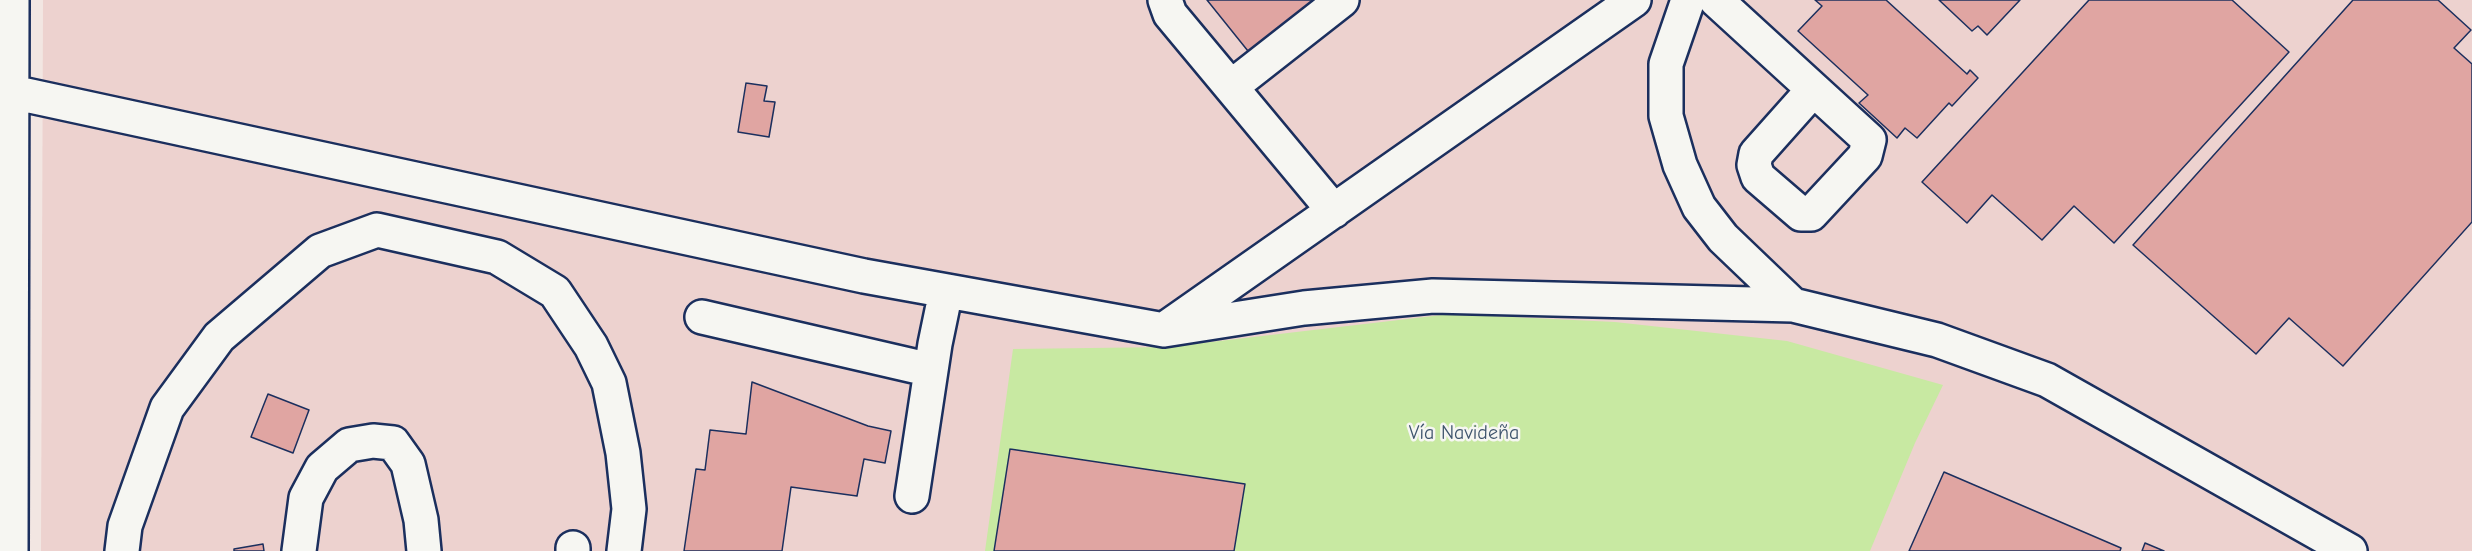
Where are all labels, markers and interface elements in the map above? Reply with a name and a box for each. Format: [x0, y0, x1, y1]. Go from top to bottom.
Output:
park label: Vía Navideña [1409, 421, 1519, 445]

